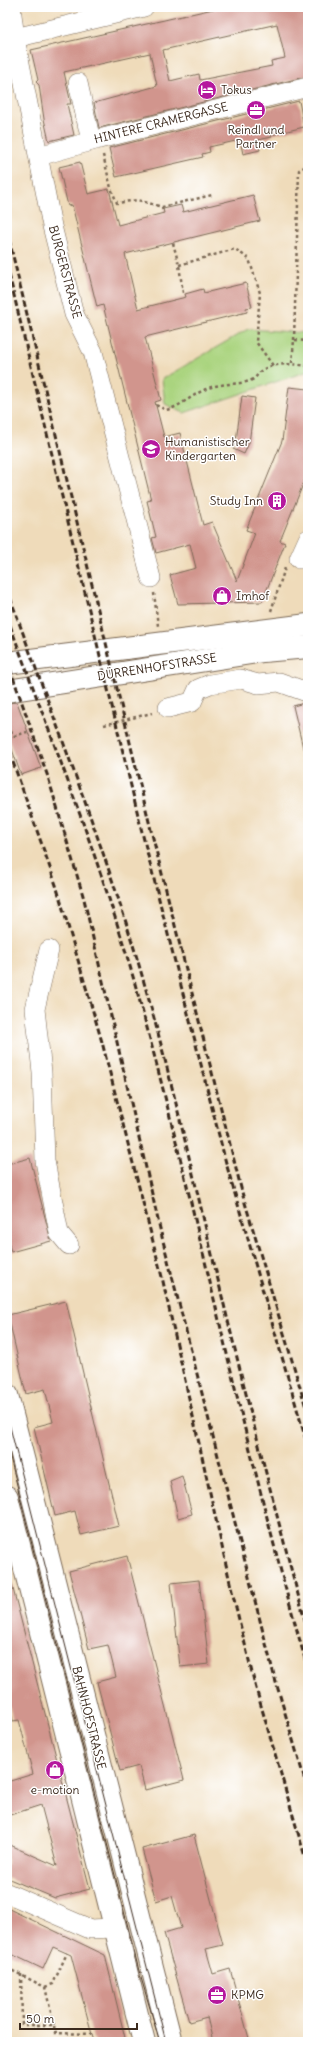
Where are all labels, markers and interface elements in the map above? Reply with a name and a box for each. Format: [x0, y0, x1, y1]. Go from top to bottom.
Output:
hotel icon: Tokus [196, 79, 218, 101]
place label: Tokus [221, 82, 252, 97]
street label: HINTERE CRAMERGASSE [92, 99, 229, 146]
office icon: Reindl und Partner [245, 99, 267, 121]
place label: Reindl und Partner [227, 122, 285, 151]
street label: BURGERSTRASSE [46, 224, 85, 320]
place label: Humanistischer Kindergarten [165, 434, 250, 463]
school or university icon: Humanistischer Kindergarten [140, 438, 162, 460]
building icon: Study Inn [266, 490, 288, 512]
place label: Study Inn [210, 493, 263, 508]
shop icon: Imhof [211, 585, 233, 607]
place label: Imhof [236, 588, 270, 603]
street label: DÜRRENHOFSTRASSE [96, 650, 218, 683]
street label: BAHNHOFSTRASSE [69, 1665, 110, 1771]
shop icon: e-motion [44, 1759, 66, 1781]
place label: e-motion [30, 1782, 80, 1797]
office icon: KPMG [206, 1984, 228, 2006]
place label: KPMG [231, 1987, 264, 2002]
scale bar [20, 2005, 137, 2031]
text: 50 m [26, 2011, 55, 2026]

